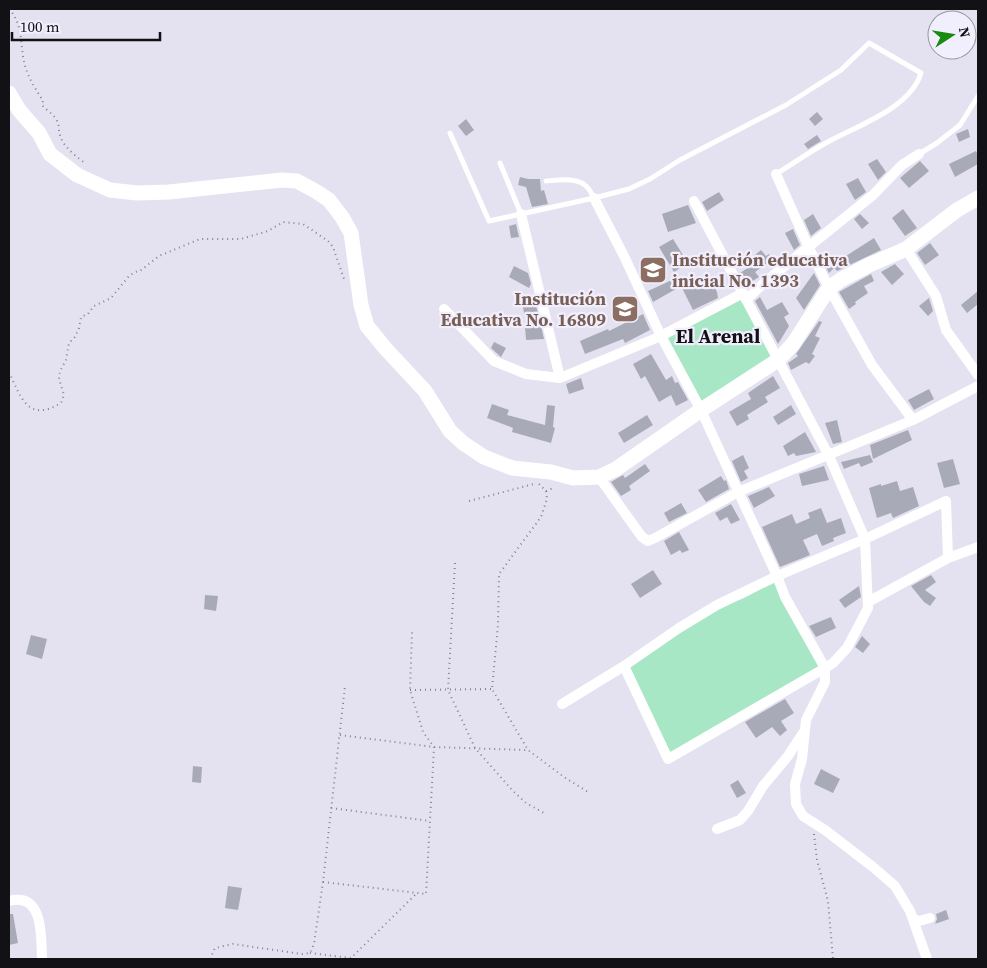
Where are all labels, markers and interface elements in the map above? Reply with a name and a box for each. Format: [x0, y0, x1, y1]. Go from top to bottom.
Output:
scale bar [12, 10, 160, 42]
north arrow [927, 10, 977, 60]
text: 100 m [20, 16, 60, 37]
text: N [954, 25, 976, 39]
place label: Institución educativa inicial No. 1393 [672, 247, 848, 293]
school or university icon: Institución educativa inicial No. 1393 [638, 255, 668, 285]
place label: Institución Educativa No. 16809 [441, 286, 606, 332]
school or university icon: Institución Educativa No. 16809 [610, 294, 640, 324]
district label: El Arenal [676, 322, 760, 350]

